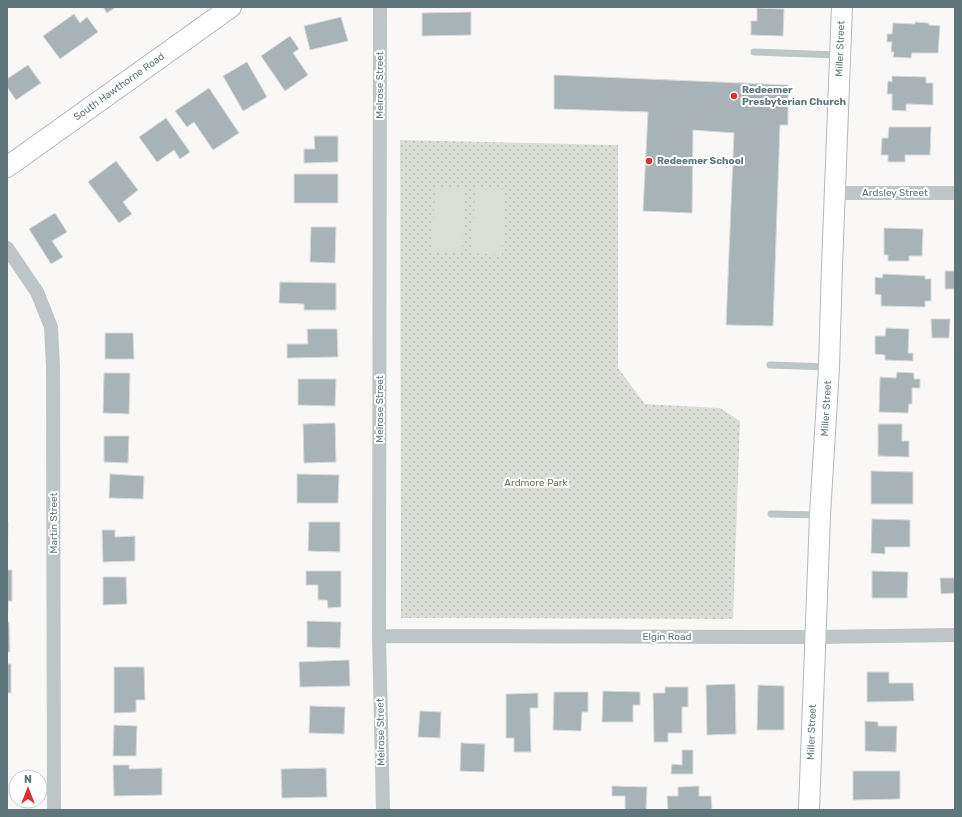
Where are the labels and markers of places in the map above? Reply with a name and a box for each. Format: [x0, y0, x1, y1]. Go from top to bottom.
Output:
place label: Redeemer Presbyterian Church [742, 84, 846, 108]
marker: Redeemer Presbyterian Church [729, 91, 739, 101]
place label: Redeemer School [657, 155, 744, 167]
marker: Redeemer School [644, 156, 654, 166]

